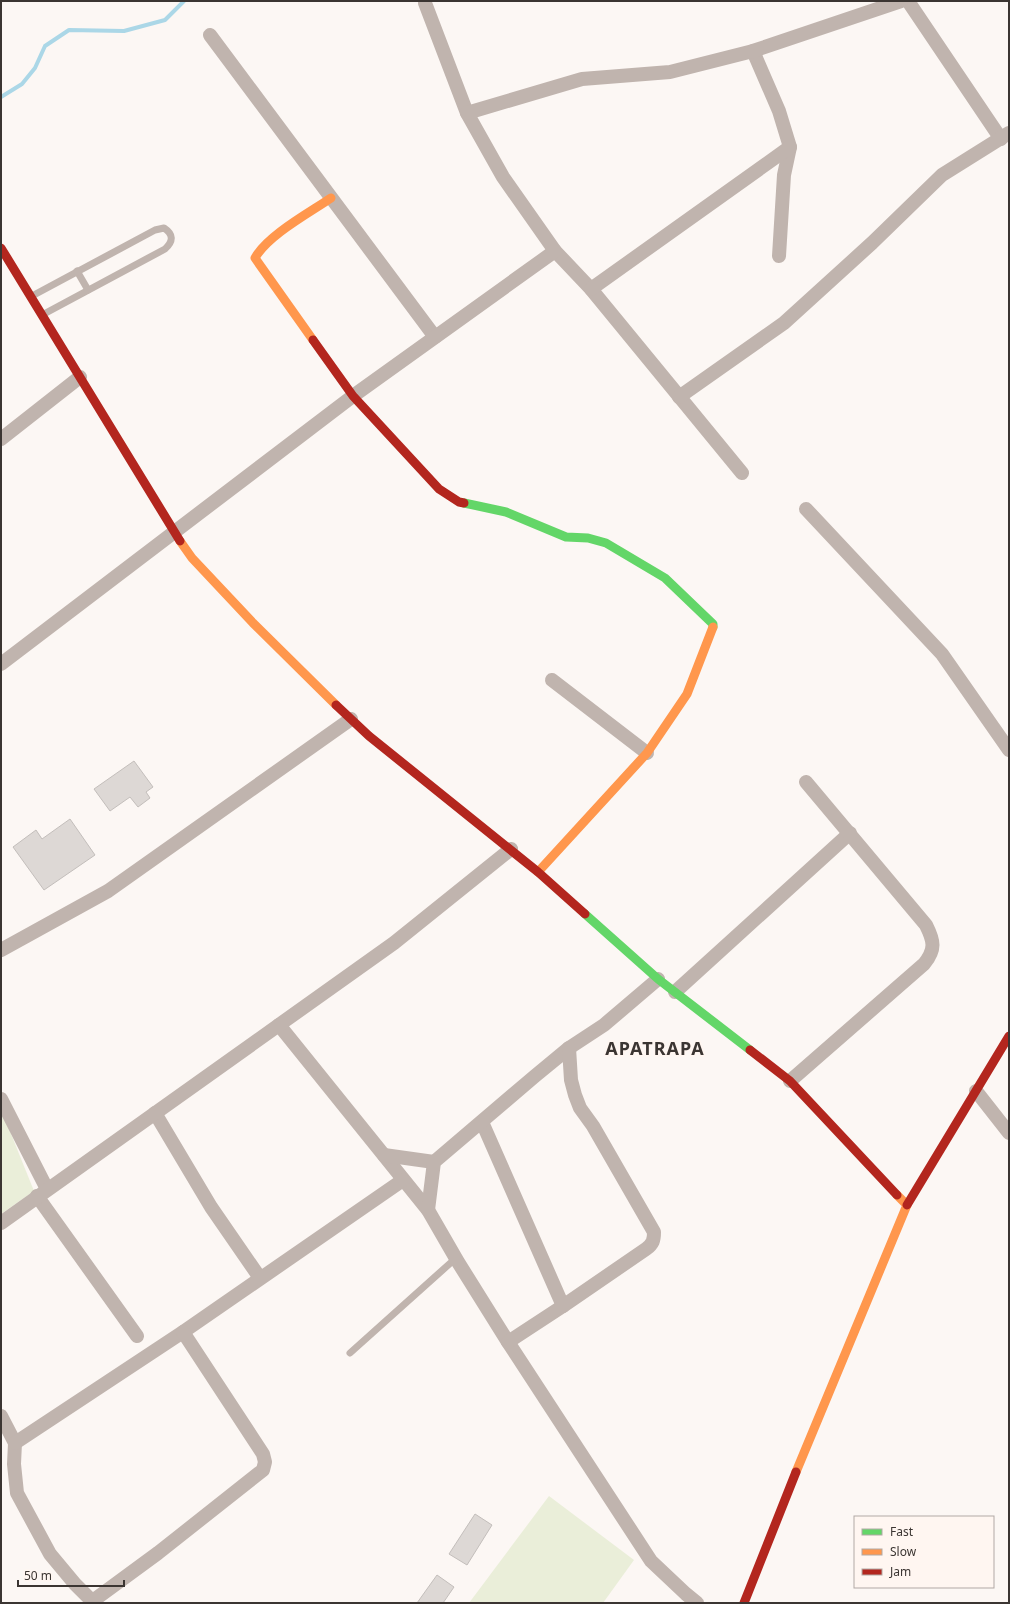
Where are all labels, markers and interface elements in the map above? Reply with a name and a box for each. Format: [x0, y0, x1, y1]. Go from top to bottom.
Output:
district label: APATRAPA [605, 1036, 705, 1060]
legend [854, 1516, 994, 1588]
text: Fast [890, 1523, 914, 1540]
text: Slow [890, 1543, 917, 1560]
scale bar [18, 1562, 124, 1588]
text: Jam [889, 1563, 911, 1580]
text: 50 m [24, 1567, 52, 1584]

